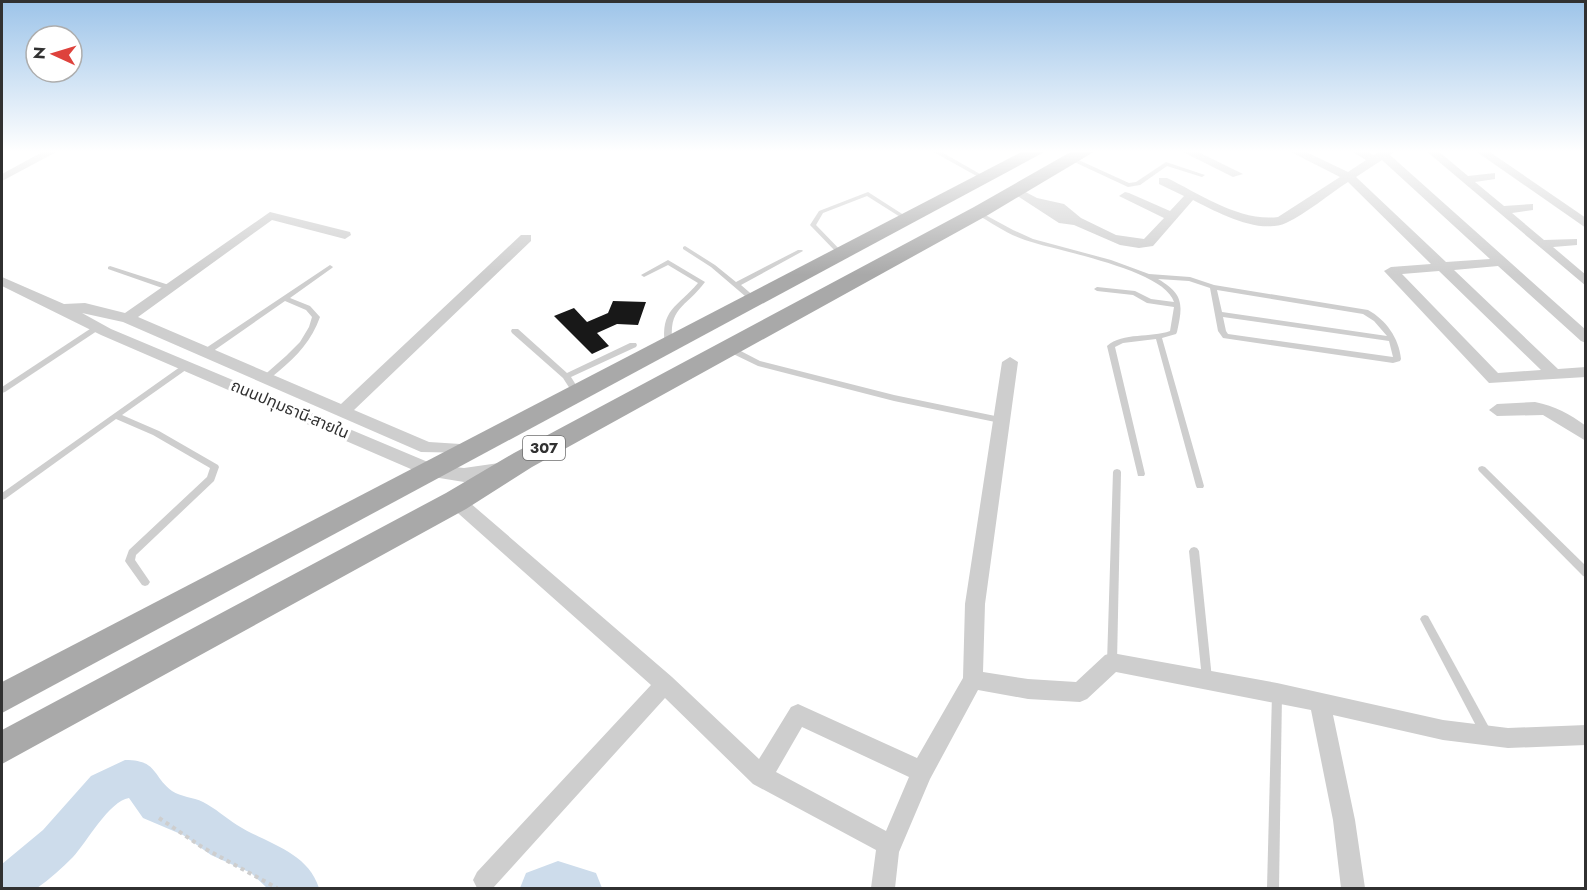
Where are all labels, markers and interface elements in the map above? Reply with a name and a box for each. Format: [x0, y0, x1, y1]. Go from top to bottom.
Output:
north arrow [24, 24, 84, 84]
text: N [28, 46, 51, 60]
street label: ถนนปทุมธานี-สายใน [227, 374, 353, 444]
road number: 307 [523, 436, 565, 460]

